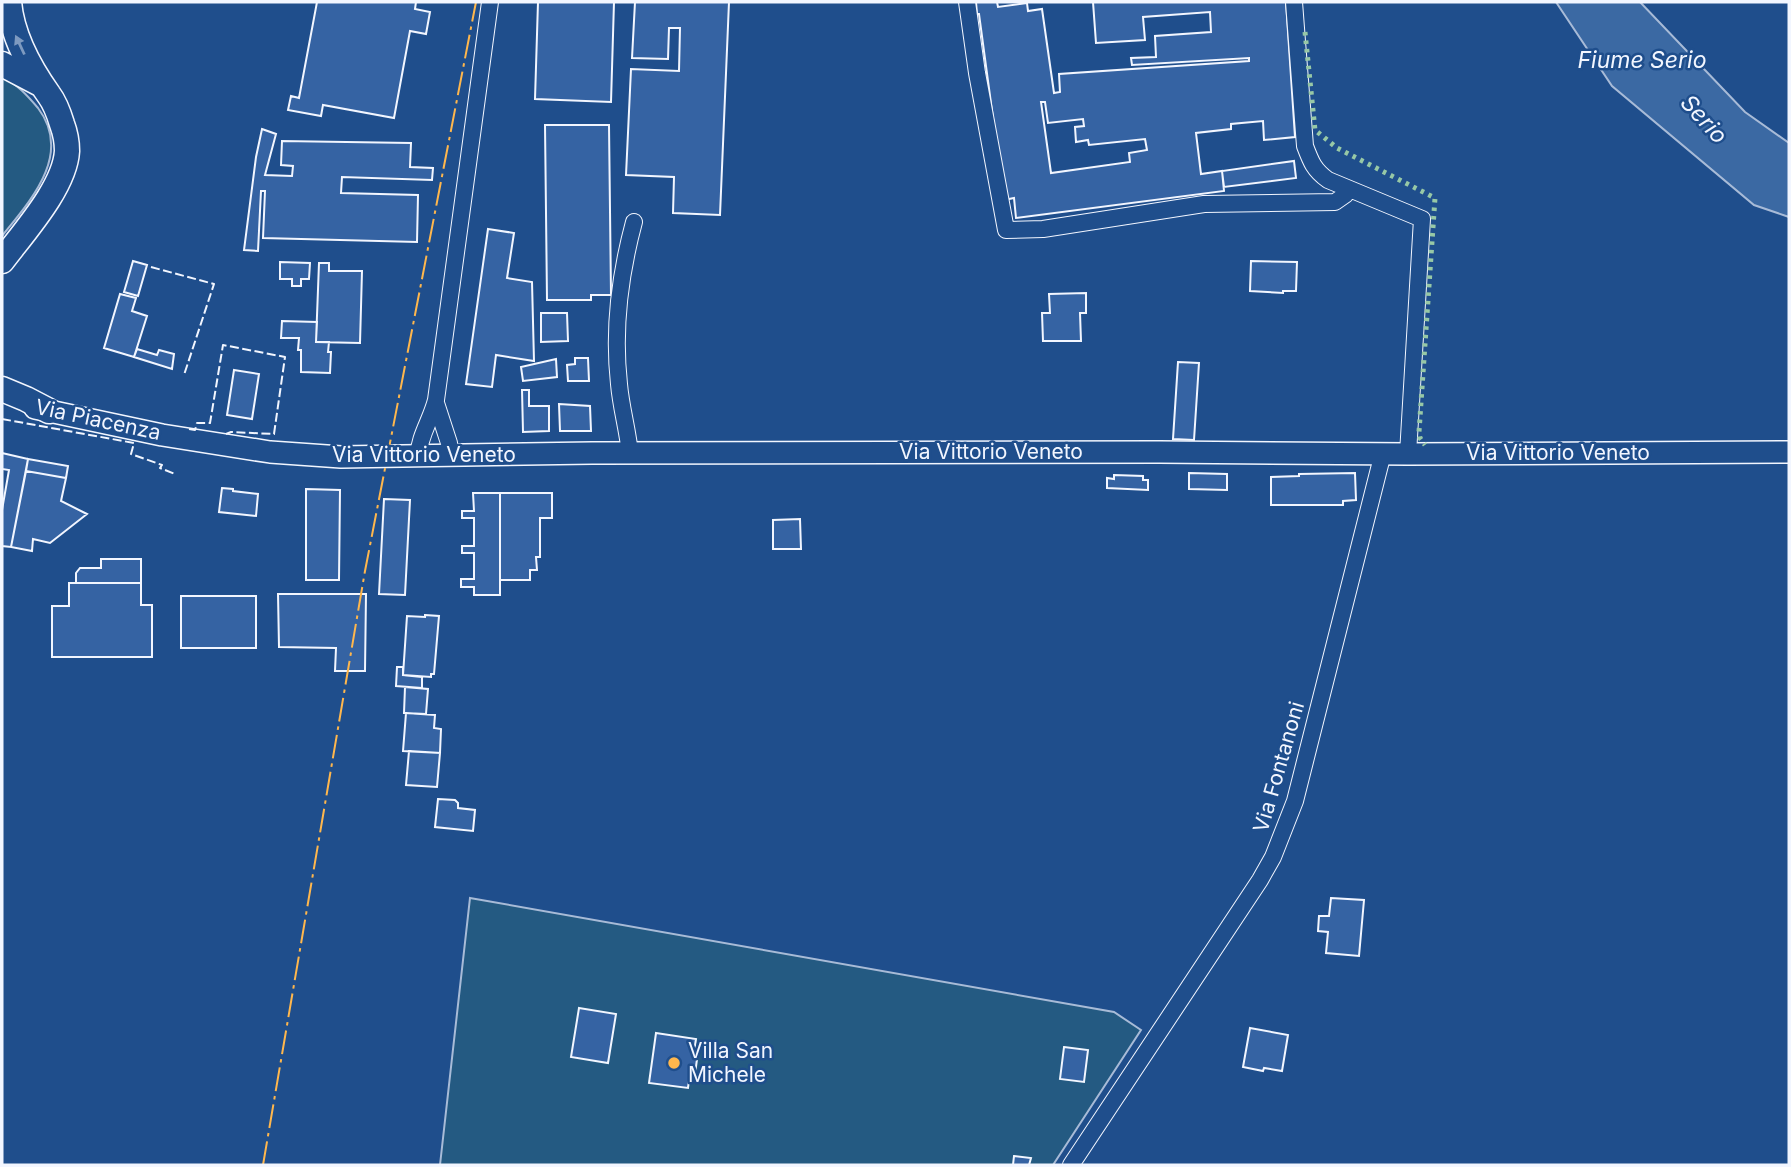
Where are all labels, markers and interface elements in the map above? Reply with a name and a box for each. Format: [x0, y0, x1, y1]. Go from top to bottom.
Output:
one-way arrow [14, 35, 26, 55]
water label: Fiume Serio [1577, 46, 1707, 74]
water label: Serio [1675, 89, 1733, 149]
street label: Via Piacenza [33, 394, 163, 445]
street label: Via Vittorio Veneto [899, 439, 1083, 464]
street label: Via Vittorio Veneto [1466, 440, 1650, 465]
street label: Via Vittorio Veneto [332, 442, 516, 467]
street label: Via Fontanoni [1248, 698, 1309, 835]
place label: Villa San Michele [688, 1038, 773, 1087]
marker: Villa San Michele [666, 1055, 682, 1071]

